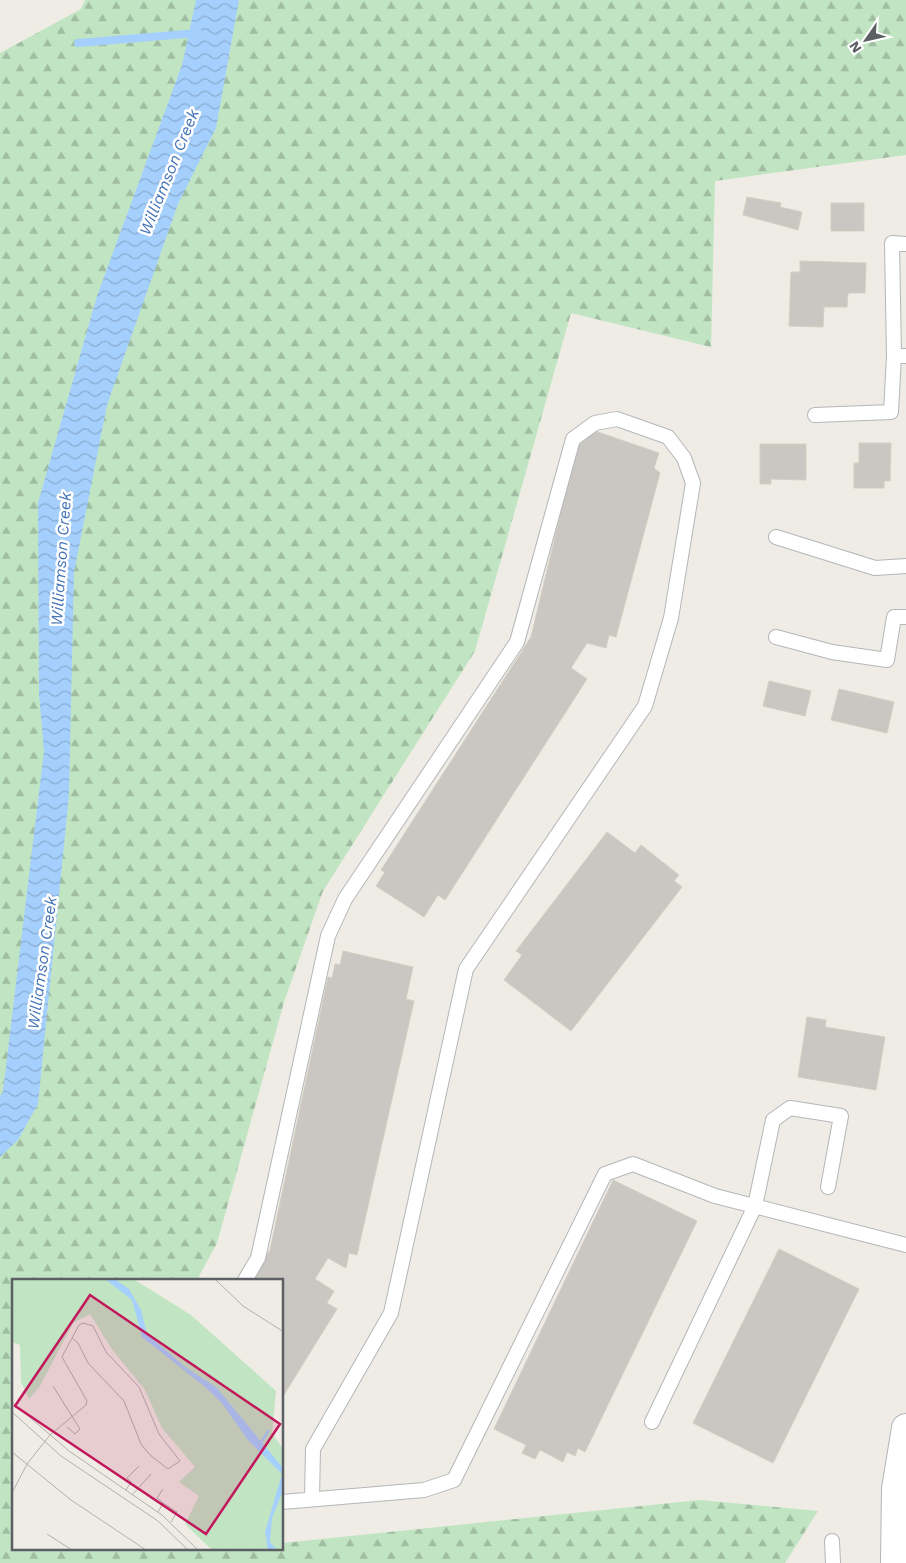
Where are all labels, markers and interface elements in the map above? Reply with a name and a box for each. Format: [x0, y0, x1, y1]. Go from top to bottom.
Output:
north arrow [841, 15, 891, 65]
text: N [846, 38, 865, 56]
water label: Williamson Creek [135, 105, 203, 238]
water label: Williamson Creek [47, 490, 75, 626]
water label: Williamson Creek [23, 894, 61, 1031]
inset map [12, 1279, 284, 1550]

